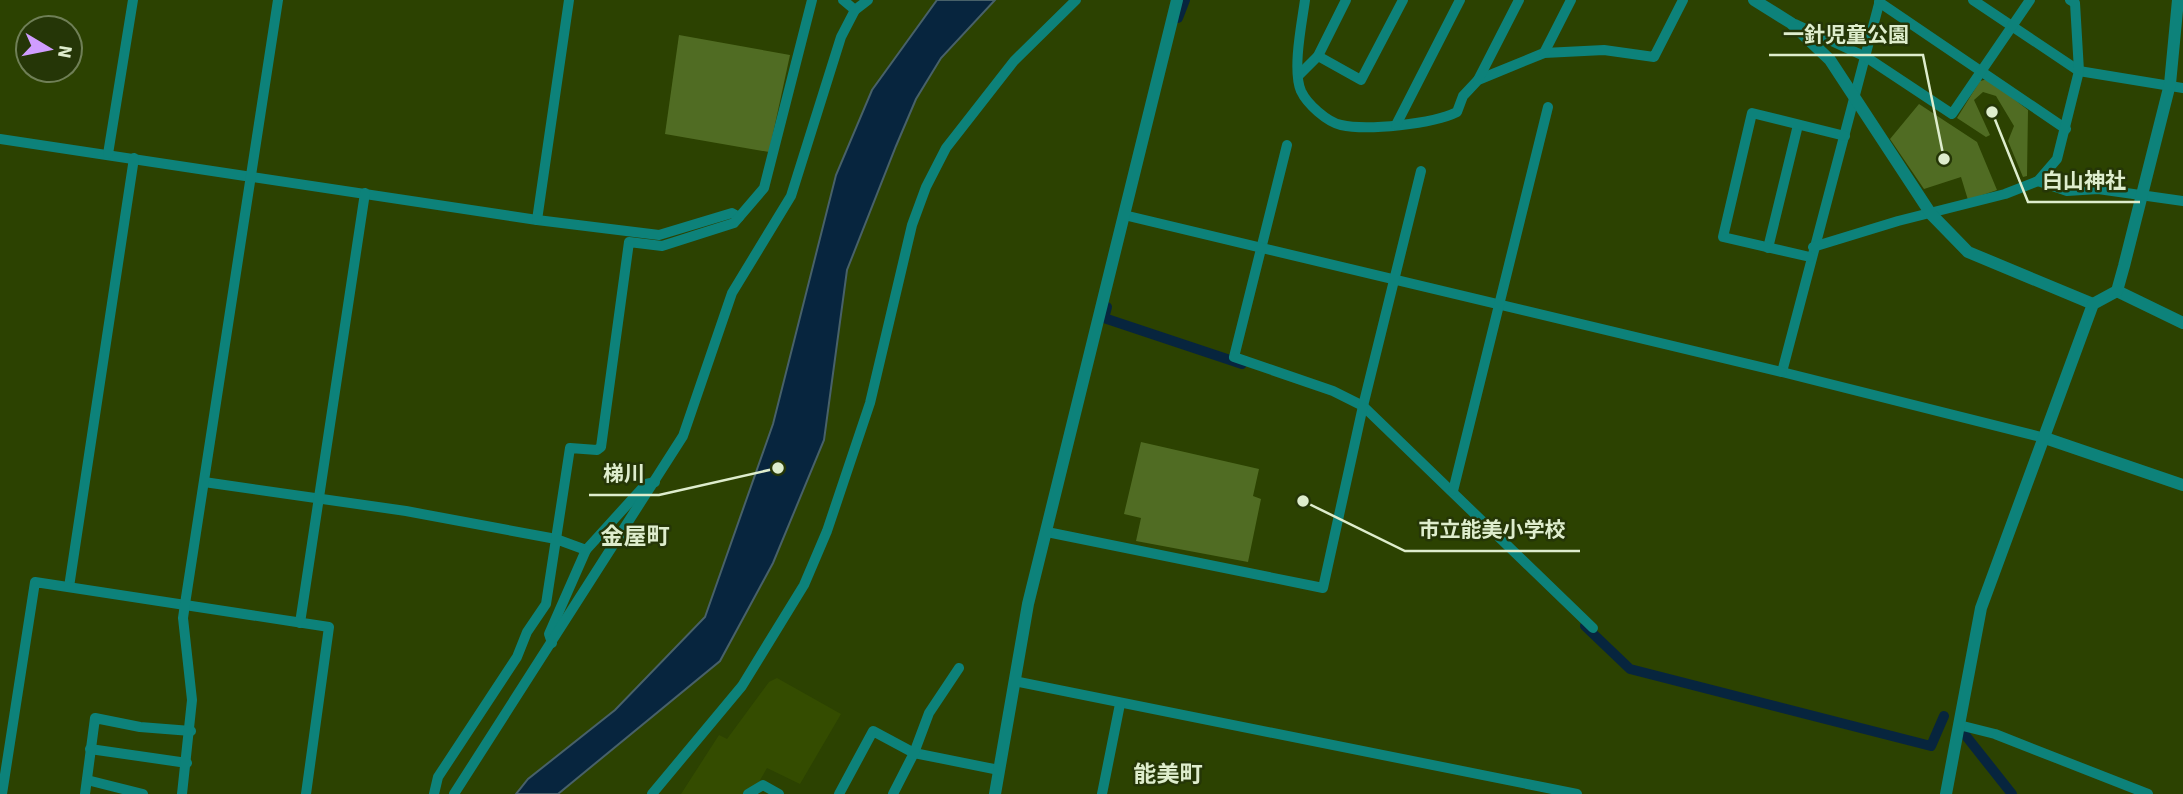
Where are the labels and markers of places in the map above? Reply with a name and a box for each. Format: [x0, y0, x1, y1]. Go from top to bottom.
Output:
callout: 一針児童公園 [1769, 13, 1923, 55]
callout: 白山神社 [2028, 160, 2140, 202]
callout: 梯川 [589, 453, 659, 495]
callout: 市立能美小学校 [1405, 509, 1580, 551]

